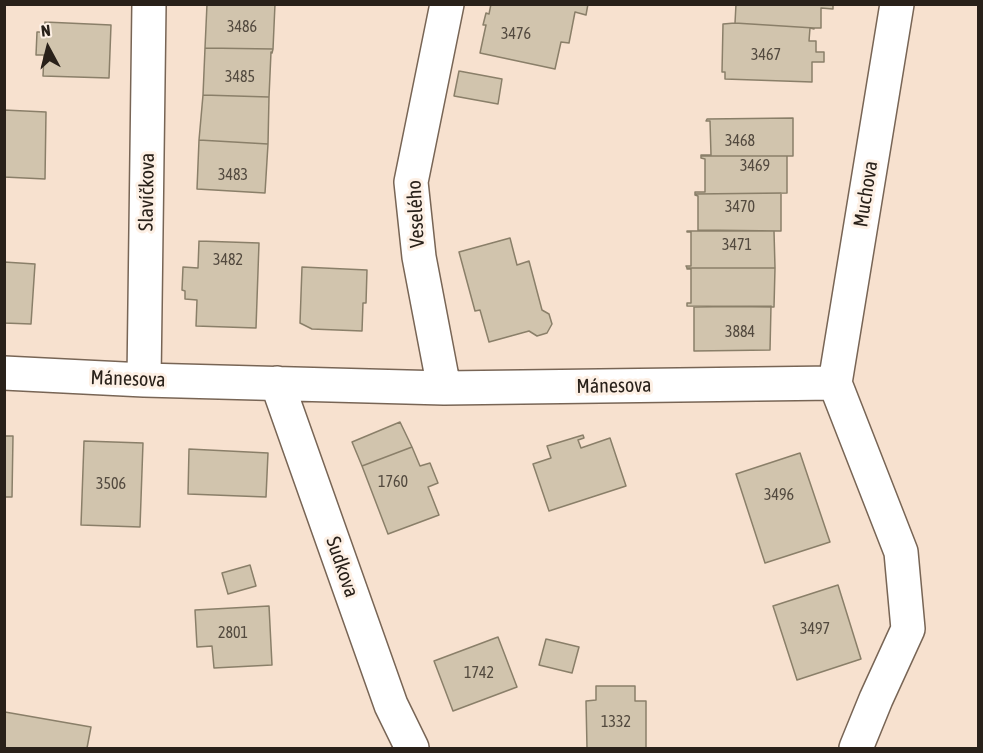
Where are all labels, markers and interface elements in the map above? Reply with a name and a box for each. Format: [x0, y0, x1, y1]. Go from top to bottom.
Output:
house number: 3486 [227, 17, 257, 37]
north arrow [18, 18, 78, 78]
text: N [40, 21, 52, 40]
house number: 3476 [501, 24, 531, 44]
house number: 3467 [751, 45, 781, 65]
house number: 3485 [225, 67, 255, 87]
house number: 3468 [725, 131, 755, 151]
street label: Slavíčkova [134, 153, 160, 231]
house number: 3469 [740, 156, 770, 176]
street label: Muchova [849, 159, 883, 229]
house number: 3483 [218, 165, 248, 185]
street label: Veselého [402, 180, 430, 248]
house number: 3470 [725, 197, 755, 217]
house number: 3471 [722, 235, 752, 255]
house number: 3482 [213, 250, 243, 270]
house number: 3884 [725, 322, 755, 342]
street label: Mánesova [90, 366, 166, 392]
street label: Mánesova [576, 373, 652, 399]
house number: 1760 [378, 472, 408, 492]
house number: 3506 [96, 474, 126, 494]
house number: 3496 [764, 485, 794, 505]
street label: Sudkova [320, 534, 364, 600]
house number: 3497 [800, 619, 830, 639]
house number: 2801 [218, 623, 248, 643]
house number: 1742 [464, 663, 494, 683]
house number: 1332 [601, 712, 631, 732]

